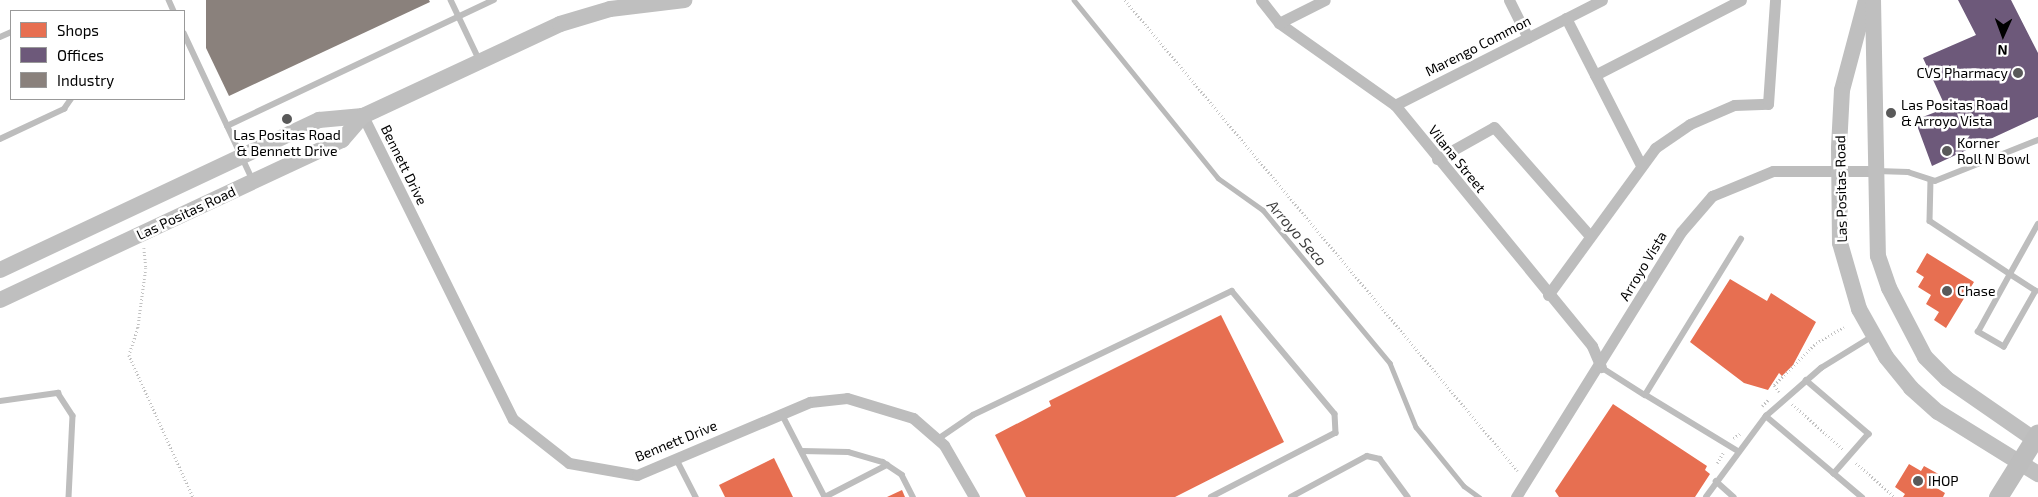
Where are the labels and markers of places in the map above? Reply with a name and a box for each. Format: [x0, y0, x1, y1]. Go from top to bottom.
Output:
place label: CVS Pharmacy [1917, 65, 2008, 81]
marker: CVS Pharmacy [2012, 67, 2024, 79]
place label: Las Positas Road & Arroyo Vista [1901, 97, 2008, 130]
marker: Las Positas Road & Arroyo Vista [1885, 107, 1897, 119]
marker: Las Positas Road & Bennett Drive [281, 113, 293, 125]
place label: Las Positas Road & Bennett Drive [233, 127, 341, 160]
place label: Korner Roll N Bowl [1957, 135, 2030, 168]
marker: Korner Roll N Bowl [1941, 145, 1953, 157]
place label: Chase [1957, 283, 1995, 299]
marker: Chase [1941, 285, 1953, 297]
place label: IHOP [1928, 473, 1959, 489]
marker: IHOP [1912, 475, 1924, 487]

